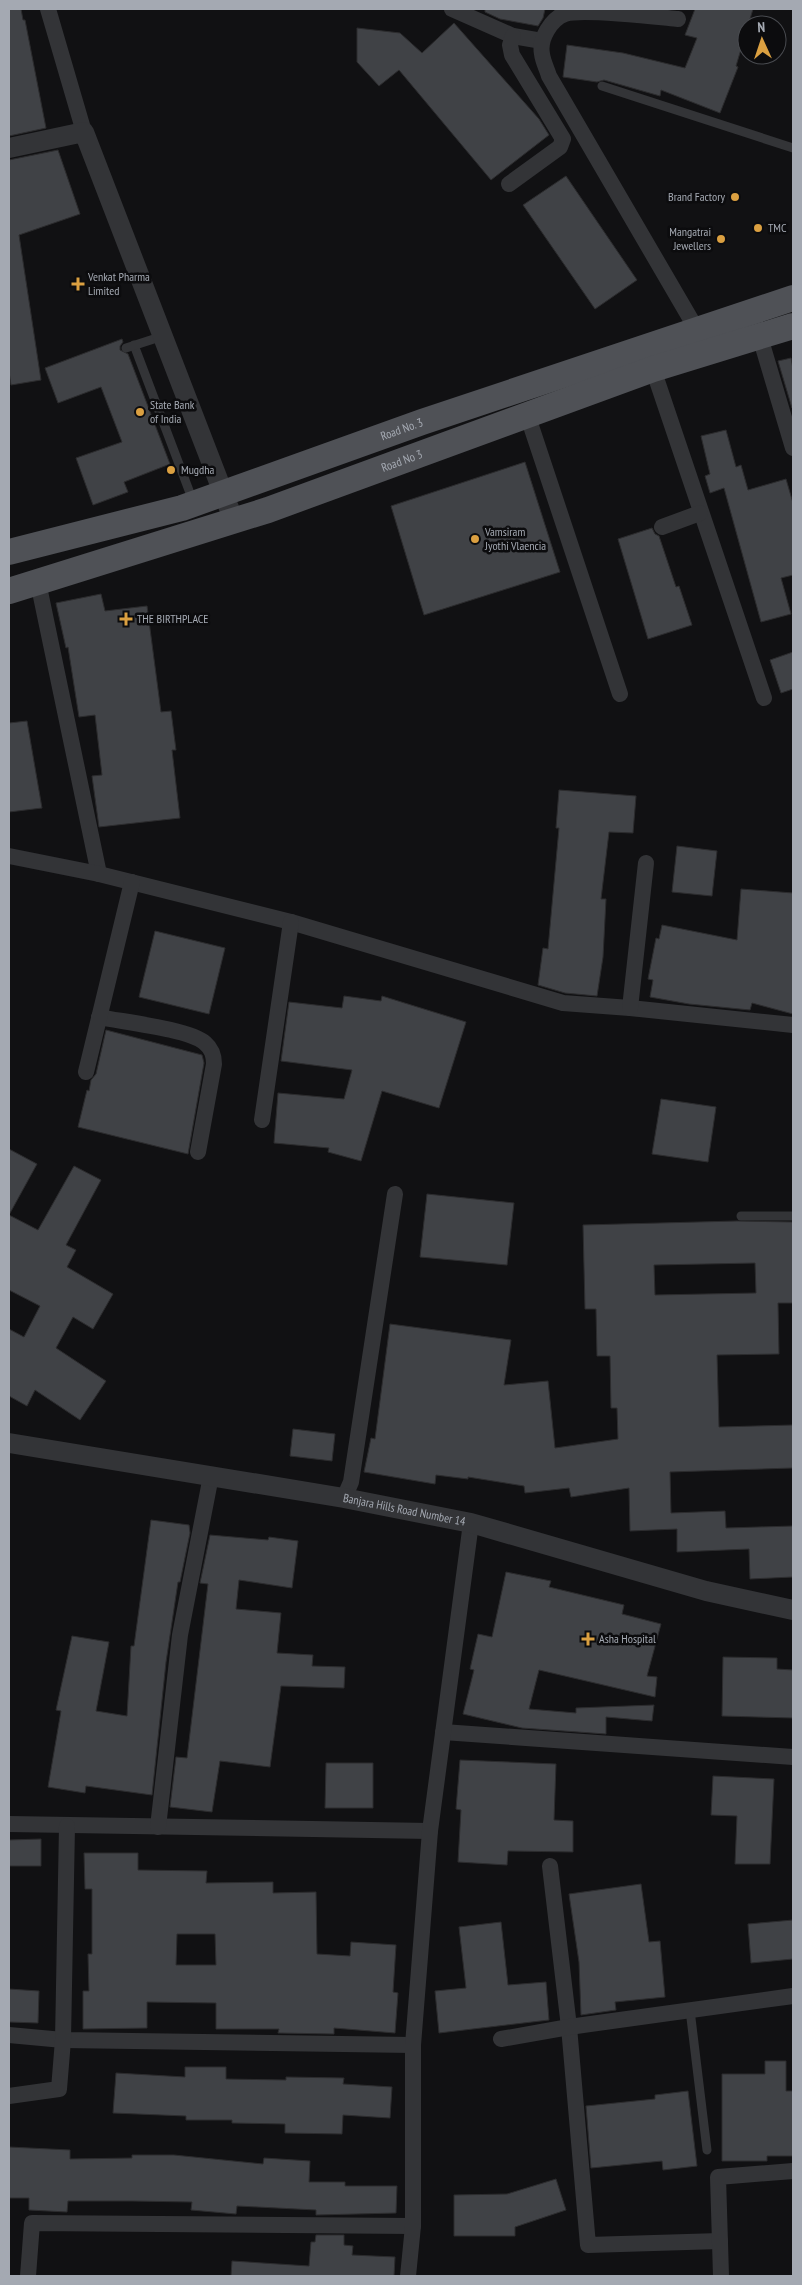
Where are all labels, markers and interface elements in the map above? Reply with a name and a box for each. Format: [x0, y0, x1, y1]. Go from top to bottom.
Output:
north arrow [737, 15, 787, 65]
text: N [757, 18, 766, 36]
place label: Brand Factory [668, 189, 725, 204]
marker: Brand Factory [729, 191, 741, 203]
place label: TMC [768, 220, 787, 235]
marker: TMC [752, 222, 764, 234]
place label: Mangatrai Jewellers [669, 224, 711, 253]
marker: Mangatrai Jewellers [715, 233, 727, 245]
place label: Venkat Pharma Limited [87, 269, 150, 298]
marker: Venkat Pharma Limited [72, 278, 84, 290]
place label: State Bank of India [150, 397, 195, 426]
marker: State Bank of India [134, 406, 146, 418]
street label: Road No. 3 [378, 414, 425, 443]
street label: Road No 3 [379, 446, 424, 475]
place label: Mugdha [181, 462, 215, 477]
marker: Mugdha [165, 464, 177, 476]
place label: Vamsiram Jyothi Vlaencia [484, 524, 546, 553]
marker: Vamsiram Jyothi Vlaencia [469, 533, 481, 545]
place label: THE BIRTHPLACE [137, 611, 208, 626]
marker: THE BIRTHPLACE [119, 612, 133, 626]
street label: Banjara Hills Road Number 14 [342, 1490, 468, 1529]
place label: Asha Hospital [599, 1631, 656, 1646]
marker: Asha Hospital [581, 1632, 595, 1646]

